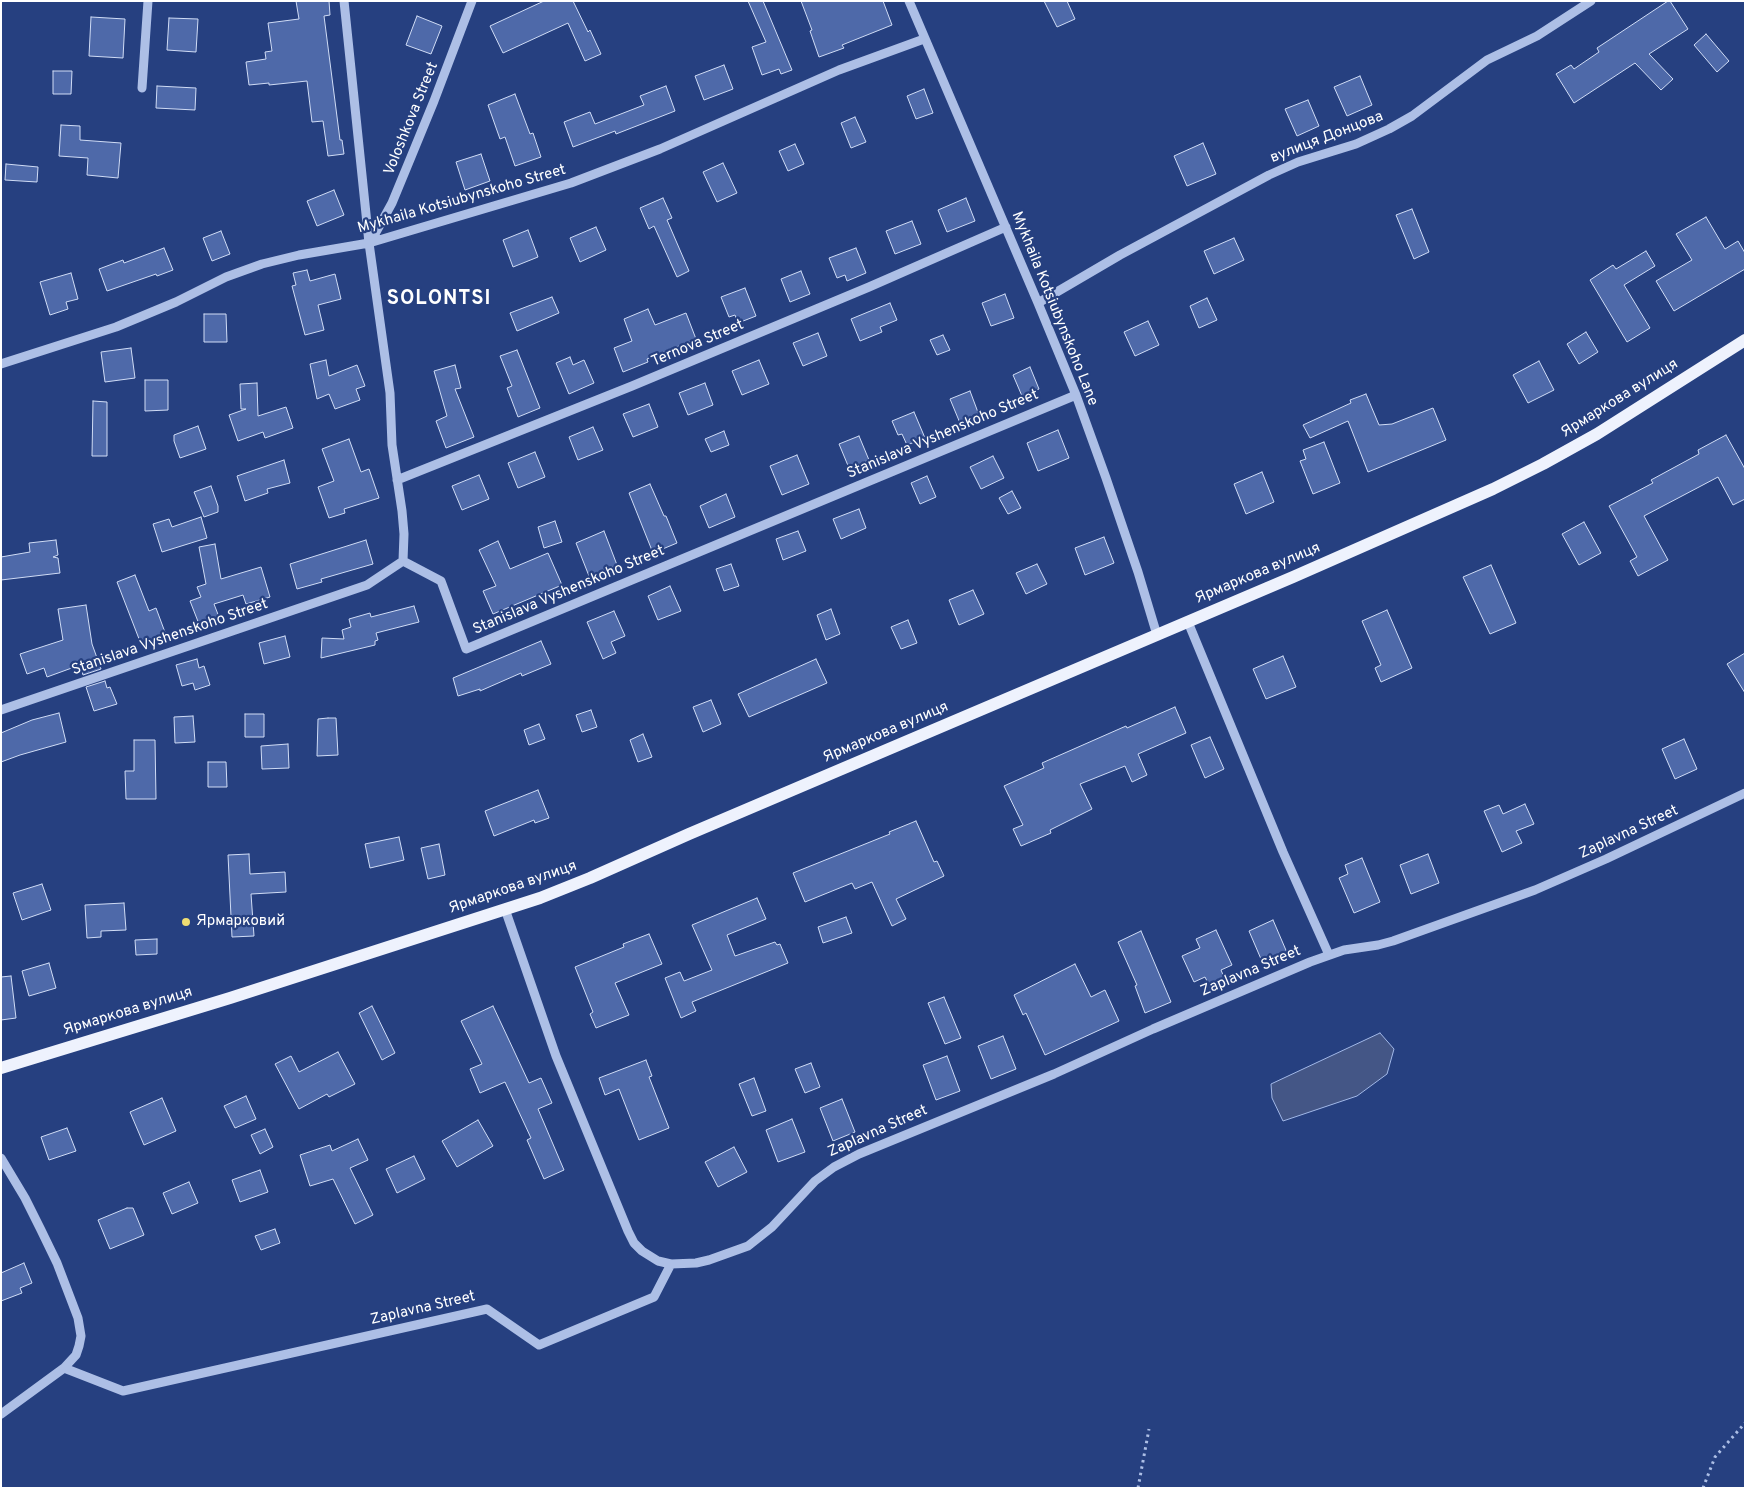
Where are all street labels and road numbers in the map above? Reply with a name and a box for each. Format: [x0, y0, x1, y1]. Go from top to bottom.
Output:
street label: Voloshkova Street [381, 60, 443, 178]
street label: вулиця Донцова [1268, 108, 1386, 168]
street label: Mykhaila Kotsiubynskoho Street [356, 162, 568, 238]
street label: Mykhaila Kotsiubynskoho Lane [1007, 209, 1101, 409]
street label: Ternova Street [649, 316, 747, 372]
street label: Ярмаркова вулиця [1558, 356, 1682, 442]
street label: Stanislava Vyshenskoho Street [845, 386, 1041, 484]
street label: Ярмаркова вулиця [1193, 539, 1323, 609]
street label: Stanislava Vyshenskoho Street [471, 542, 667, 640]
street label: Stanislava Vyshenskoho Street [70, 596, 270, 680]
street label: Ярмаркова вулиця [821, 698, 951, 768]
street label: Zaplavna Street [1577, 802, 1681, 864]
street label: Ярмаркова вулиця [447, 858, 579, 918]
street label: Zaplavna Street [1198, 943, 1304, 1001]
street label: Ярмаркова вулиця [61, 984, 195, 1040]
street label: Zaplavna Street [825, 1102, 931, 1162]
street label: Zaplavna Street [369, 1288, 477, 1330]

